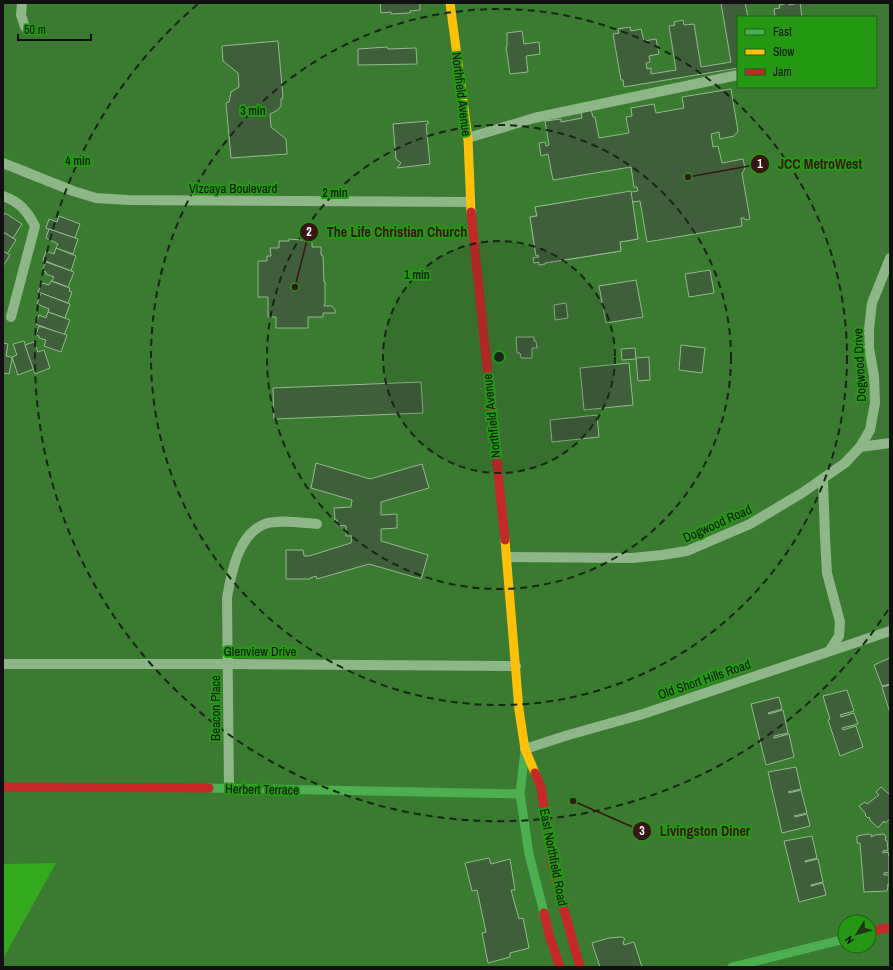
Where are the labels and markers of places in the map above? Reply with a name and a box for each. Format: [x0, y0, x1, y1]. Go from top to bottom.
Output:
callout: JCC MetroWest [750, 151, 870, 177]
callout: The Life Christian Church [299, 219, 475, 245]
centre of rings [492, 350, 506, 364]
callout: Livingston Diner [632, 818, 759, 844]

